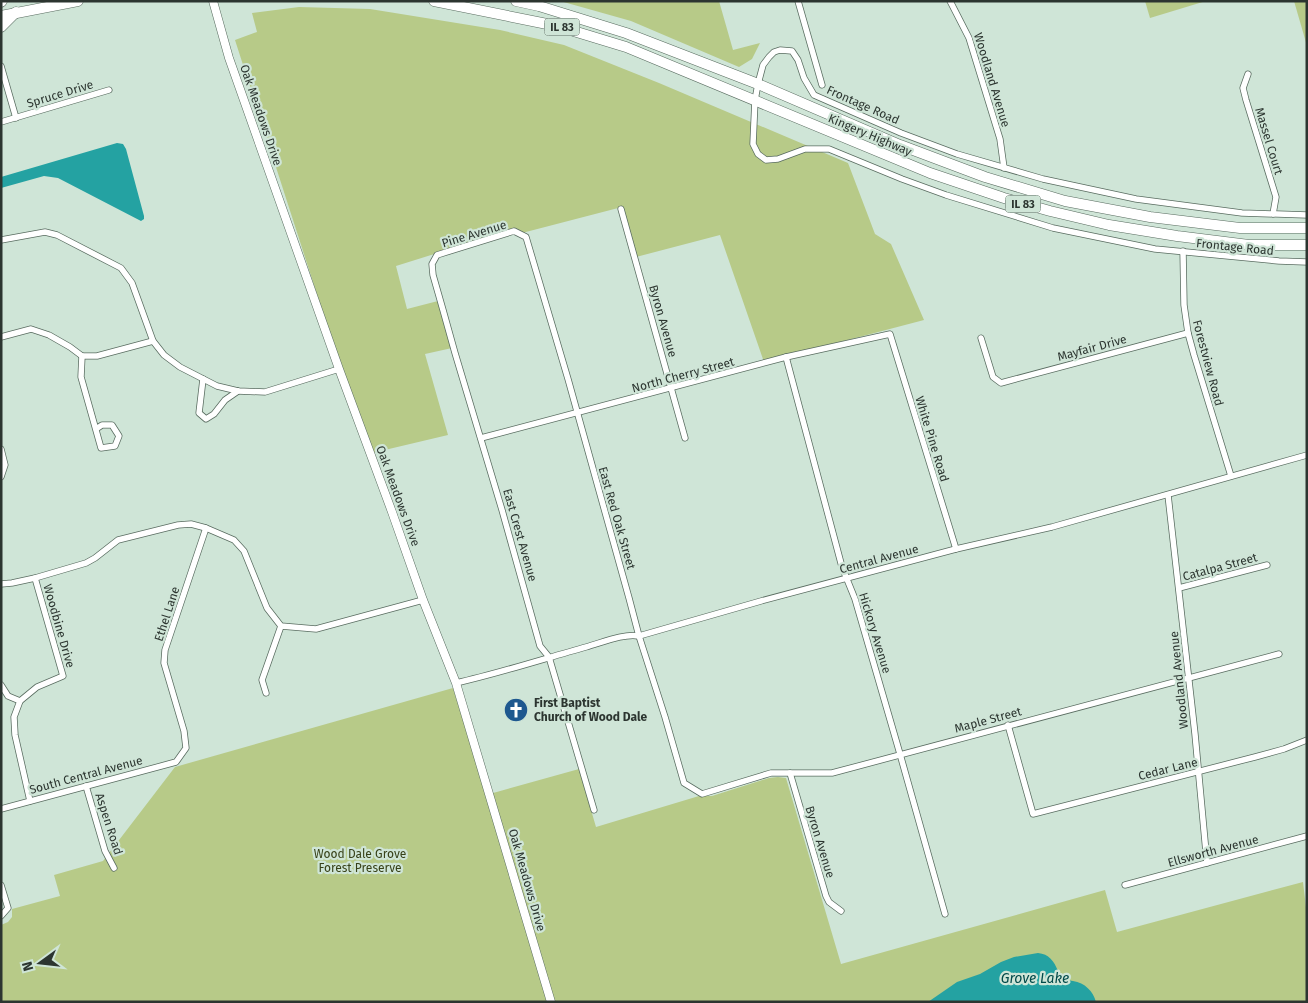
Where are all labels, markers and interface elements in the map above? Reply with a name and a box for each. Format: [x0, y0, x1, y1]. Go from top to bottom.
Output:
road number: IL 83 [544, 18, 580, 36]
street label: Woodland Avenue [971, 31, 1013, 129]
street label: Oak Meadows Drive [237, 63, 285, 167]
street label: Spruce Drive [25, 77, 95, 111]
street label: Frontage Road [825, 83, 901, 127]
street label: Massel Court [1252, 106, 1286, 177]
street label: Kingery Highway [826, 111, 914, 159]
road number: IL 83 [1006, 195, 1040, 212]
street label: Pine Avenue [440, 218, 508, 250]
street label: Frontage Road [1196, 236, 1274, 258]
street label: Byron Avenue [646, 283, 680, 359]
street label: Forestview Road [1190, 318, 1226, 408]
street label: Mayfair Drive [1056, 332, 1128, 364]
street label: North Cherry Street [630, 354, 736, 395]
street label: White Pine Road [912, 394, 952, 484]
street label: Oak Meadows Drive [373, 444, 423, 548]
street label: East Red Oak Street [596, 465, 639, 572]
street label: East Crest Avenue [500, 487, 540, 583]
street label: Central Avenue [838, 542, 920, 576]
street label: Catalpa Street [1181, 550, 1259, 584]
street label: Woodbine Drive [40, 583, 78, 669]
street label: Ethel Lane [152, 585, 182, 643]
street label: Hickory Avenue [856, 591, 894, 675]
street label: Woodland Avenue [1167, 630, 1191, 730]
place label: First Baptist Church of Wood Dale [534, 696, 647, 724]
church icon: First Baptist Church of Wood Dale [503, 697, 529, 723]
street label: Maple Street [953, 704, 1024, 736]
street label: South Central Avenue [28, 753, 144, 797]
street label: Cedar Lane [1137, 755, 1199, 783]
street label: Aspen Road [92, 791, 126, 857]
street label: Byron Avenue [802, 804, 838, 880]
street label: Oak Meadows Drive [506, 827, 548, 933]
street label: Ellsworth Avenue [1166, 832, 1260, 870]
park label: Wood Dale Grove Forest Preserve [314, 847, 406, 875]
north arrow [15, 938, 65, 988]
text: N [19, 960, 37, 973]
water label: Grove Lake [1001, 970, 1069, 987]

